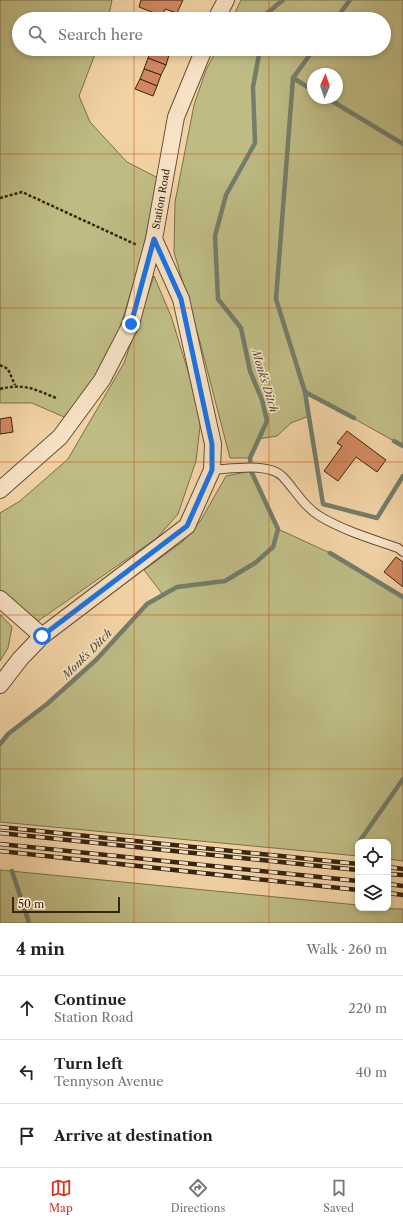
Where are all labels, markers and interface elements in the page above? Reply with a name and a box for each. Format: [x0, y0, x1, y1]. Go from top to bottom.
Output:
search box [12, 12, 391, 56]
icon: search [26, 23, 48, 45]
text: Search here [58, 25, 143, 44]
north arrow [307, 68, 343, 104]
street label: Station Road [149, 168, 173, 230]
route end [122, 315, 140, 333]
water label: Monk's Ditch [248, 346, 281, 414]
water label: Monk's Ditch [58, 626, 115, 683]
route start [33, 627, 51, 645]
map controls [355, 839, 391, 911]
button: locate [355, 839, 391, 875]
button: layers [355, 875, 391, 911]
scale bar [12, 895, 120, 914]
text: 50 m [18, 897, 44, 911]
text: 4 min [16, 939, 65, 959]
text: Walk · 260 m [306, 941, 387, 957]
text: Continue [54, 990, 126, 1009]
icon: ahead [16, 997, 38, 1019]
text: 220 m [348, 1000, 387, 1016]
text: Station Road [54, 1009, 134, 1025]
text: Turn left [54, 1054, 123, 1073]
icon: left [16, 1061, 38, 1083]
text: 40 m [356, 1064, 387, 1080]
text: Tennyson Avenue [54, 1073, 164, 1089]
icon: arrive [16, 1125, 38, 1147]
text: Arrive at destination [54, 1126, 213, 1145]
tab: Map [49, 1177, 73, 1215]
tab: Directions [171, 1177, 225, 1215]
tab: Saved [323, 1177, 354, 1215]

